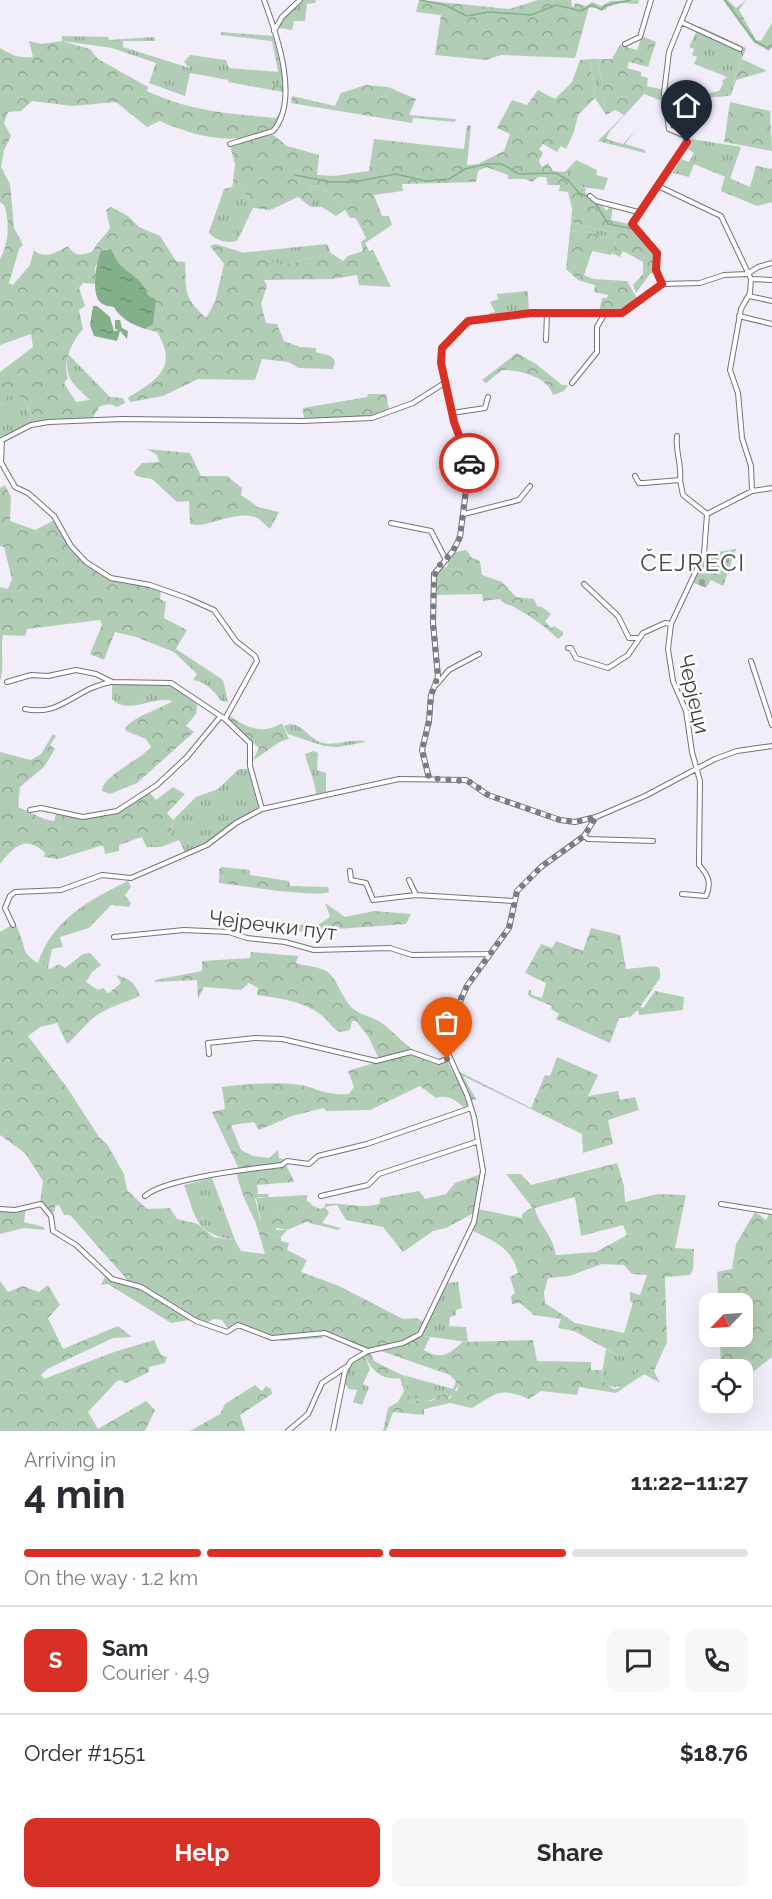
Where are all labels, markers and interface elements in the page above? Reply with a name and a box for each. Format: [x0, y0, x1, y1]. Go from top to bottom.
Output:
pin [661, 80, 712, 142]
icon: home [670, 89, 703, 122]
courier [439, 433, 499, 493]
icon: car [453, 447, 486, 480]
district label: ČEJRECI [640, 548, 746, 577]
street label: Черјеци [673, 652, 715, 736]
street label: Чејречки пут [208, 905, 338, 945]
pin [421, 997, 472, 1059]
icon: bag [430, 1006, 463, 1039]
north arrow [699, 1293, 753, 1347]
map controls [699, 1293, 753, 1413]
button: locate [699, 1359, 753, 1413]
text: Arriving in [24, 1448, 116, 1472]
text: 11:22–11:27 [631, 1469, 748, 1495]
text: 4 min [24, 1471, 125, 1517]
text: On the way · 1.2 km [24, 1566, 198, 1590]
button: chat [607, 1629, 670, 1692]
button: phone [685, 1629, 748, 1692]
text: Sam [102, 1635, 149, 1661]
text: S [49, 1647, 62, 1673]
text: Courier · 4.9 [102, 1661, 210, 1685]
text: Order #1551 [24, 1740, 145, 1766]
text: $18.76 [680, 1740, 748, 1766]
button: Help [24, 1818, 380, 1887]
button: Share [392, 1818, 748, 1887]

